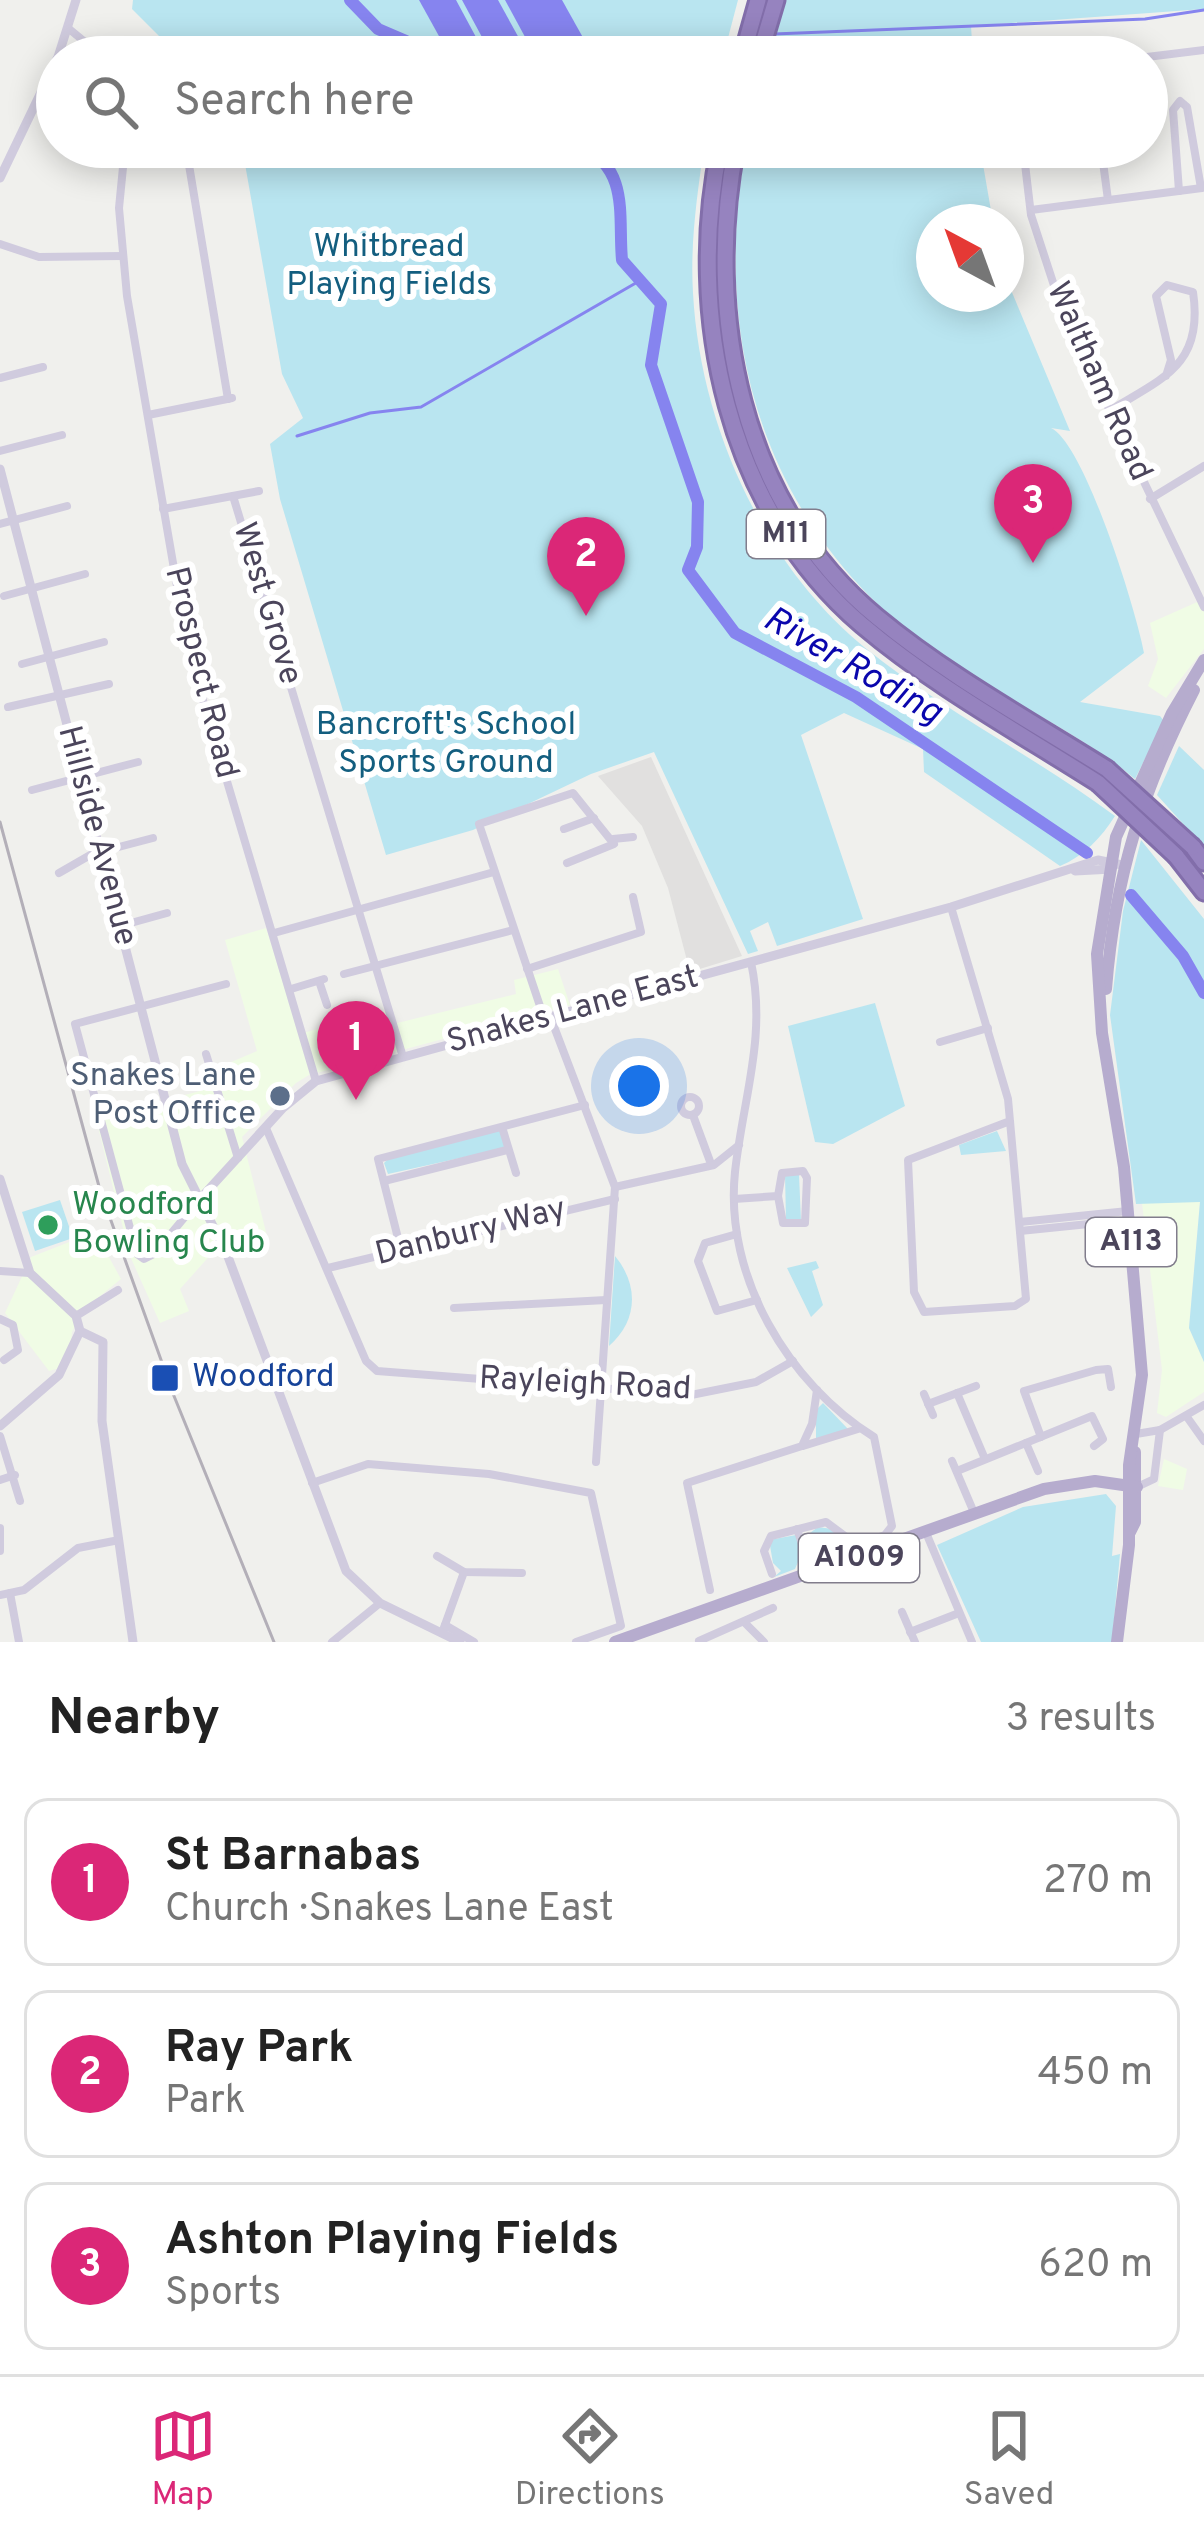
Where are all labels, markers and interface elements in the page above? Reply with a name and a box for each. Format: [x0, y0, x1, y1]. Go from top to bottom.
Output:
search box [36, 36, 1168, 168]
icon: search [78, 69, 144, 135]
text: Search here [174, 74, 414, 131]
north arrow [916, 204, 1024, 312]
park label: Whitbread Playing Fields [286, 227, 492, 307]
street label: Waltham Road [1035, 276, 1161, 488]
pin: 3 [994, 464, 1072, 563]
road number: M11 [747, 510, 825, 558]
pin: 2 [547, 517, 625, 616]
street label: West Grove [221, 518, 311, 690]
street label: Prospect Road [153, 563, 247, 783]
water label: River Roding [754, 597, 950, 737]
park label: Bancroft's School Sports Ground [316, 705, 576, 785]
street label: Hillside Avenue [47, 722, 145, 950]
street label: Snakes Lane East [443, 957, 703, 1065]
pin: 1 [317, 1001, 395, 1100]
place label: Snakes Lane Post Office [70, 1056, 256, 1136]
your location [609, 1056, 669, 1116]
marker: Snakes Lane Post Office [267, 1083, 293, 1109]
place label: Woodford Bowling Club [72, 1185, 265, 1265]
street label: Danbury Way [371, 1189, 571, 1277]
marker: Woodford Bowling Club [35, 1212, 61, 1238]
road number: A113 [1086, 1218, 1176, 1266]
place label: Woodford [192, 1357, 334, 1399]
street label: Rayleigh Road [478, 1358, 692, 1412]
marker: Woodford [149, 1362, 181, 1394]
road number: A1009 [799, 1534, 919, 1582]
text: Nearby [48, 1688, 220, 1753]
text: 3 results [1006, 1696, 1156, 1745]
text: St Barnabas [165, 1829, 421, 1886]
text: 1 [82, 1858, 98, 1907]
text: 270 m [1043, 1858, 1153, 1907]
text: Church · Snakes Lane East [165, 1886, 614, 1935]
text: Ray Park [165, 2021, 353, 2078]
text: 2 [78, 2050, 102, 2099]
text: 450 m [1037, 2050, 1153, 2099]
text: Park [165, 2078, 246, 2127]
text: Ashton Playing Fields [165, 2213, 619, 2270]
text: 3 [78, 2242, 102, 2291]
text: 620 m [1039, 2242, 1153, 2291]
text: Sports [165, 2270, 281, 2319]
tab: Map [150, 2403, 216, 2517]
tab: Directions [515, 2403, 665, 2517]
tab: Saved [964, 2403, 1054, 2517]

